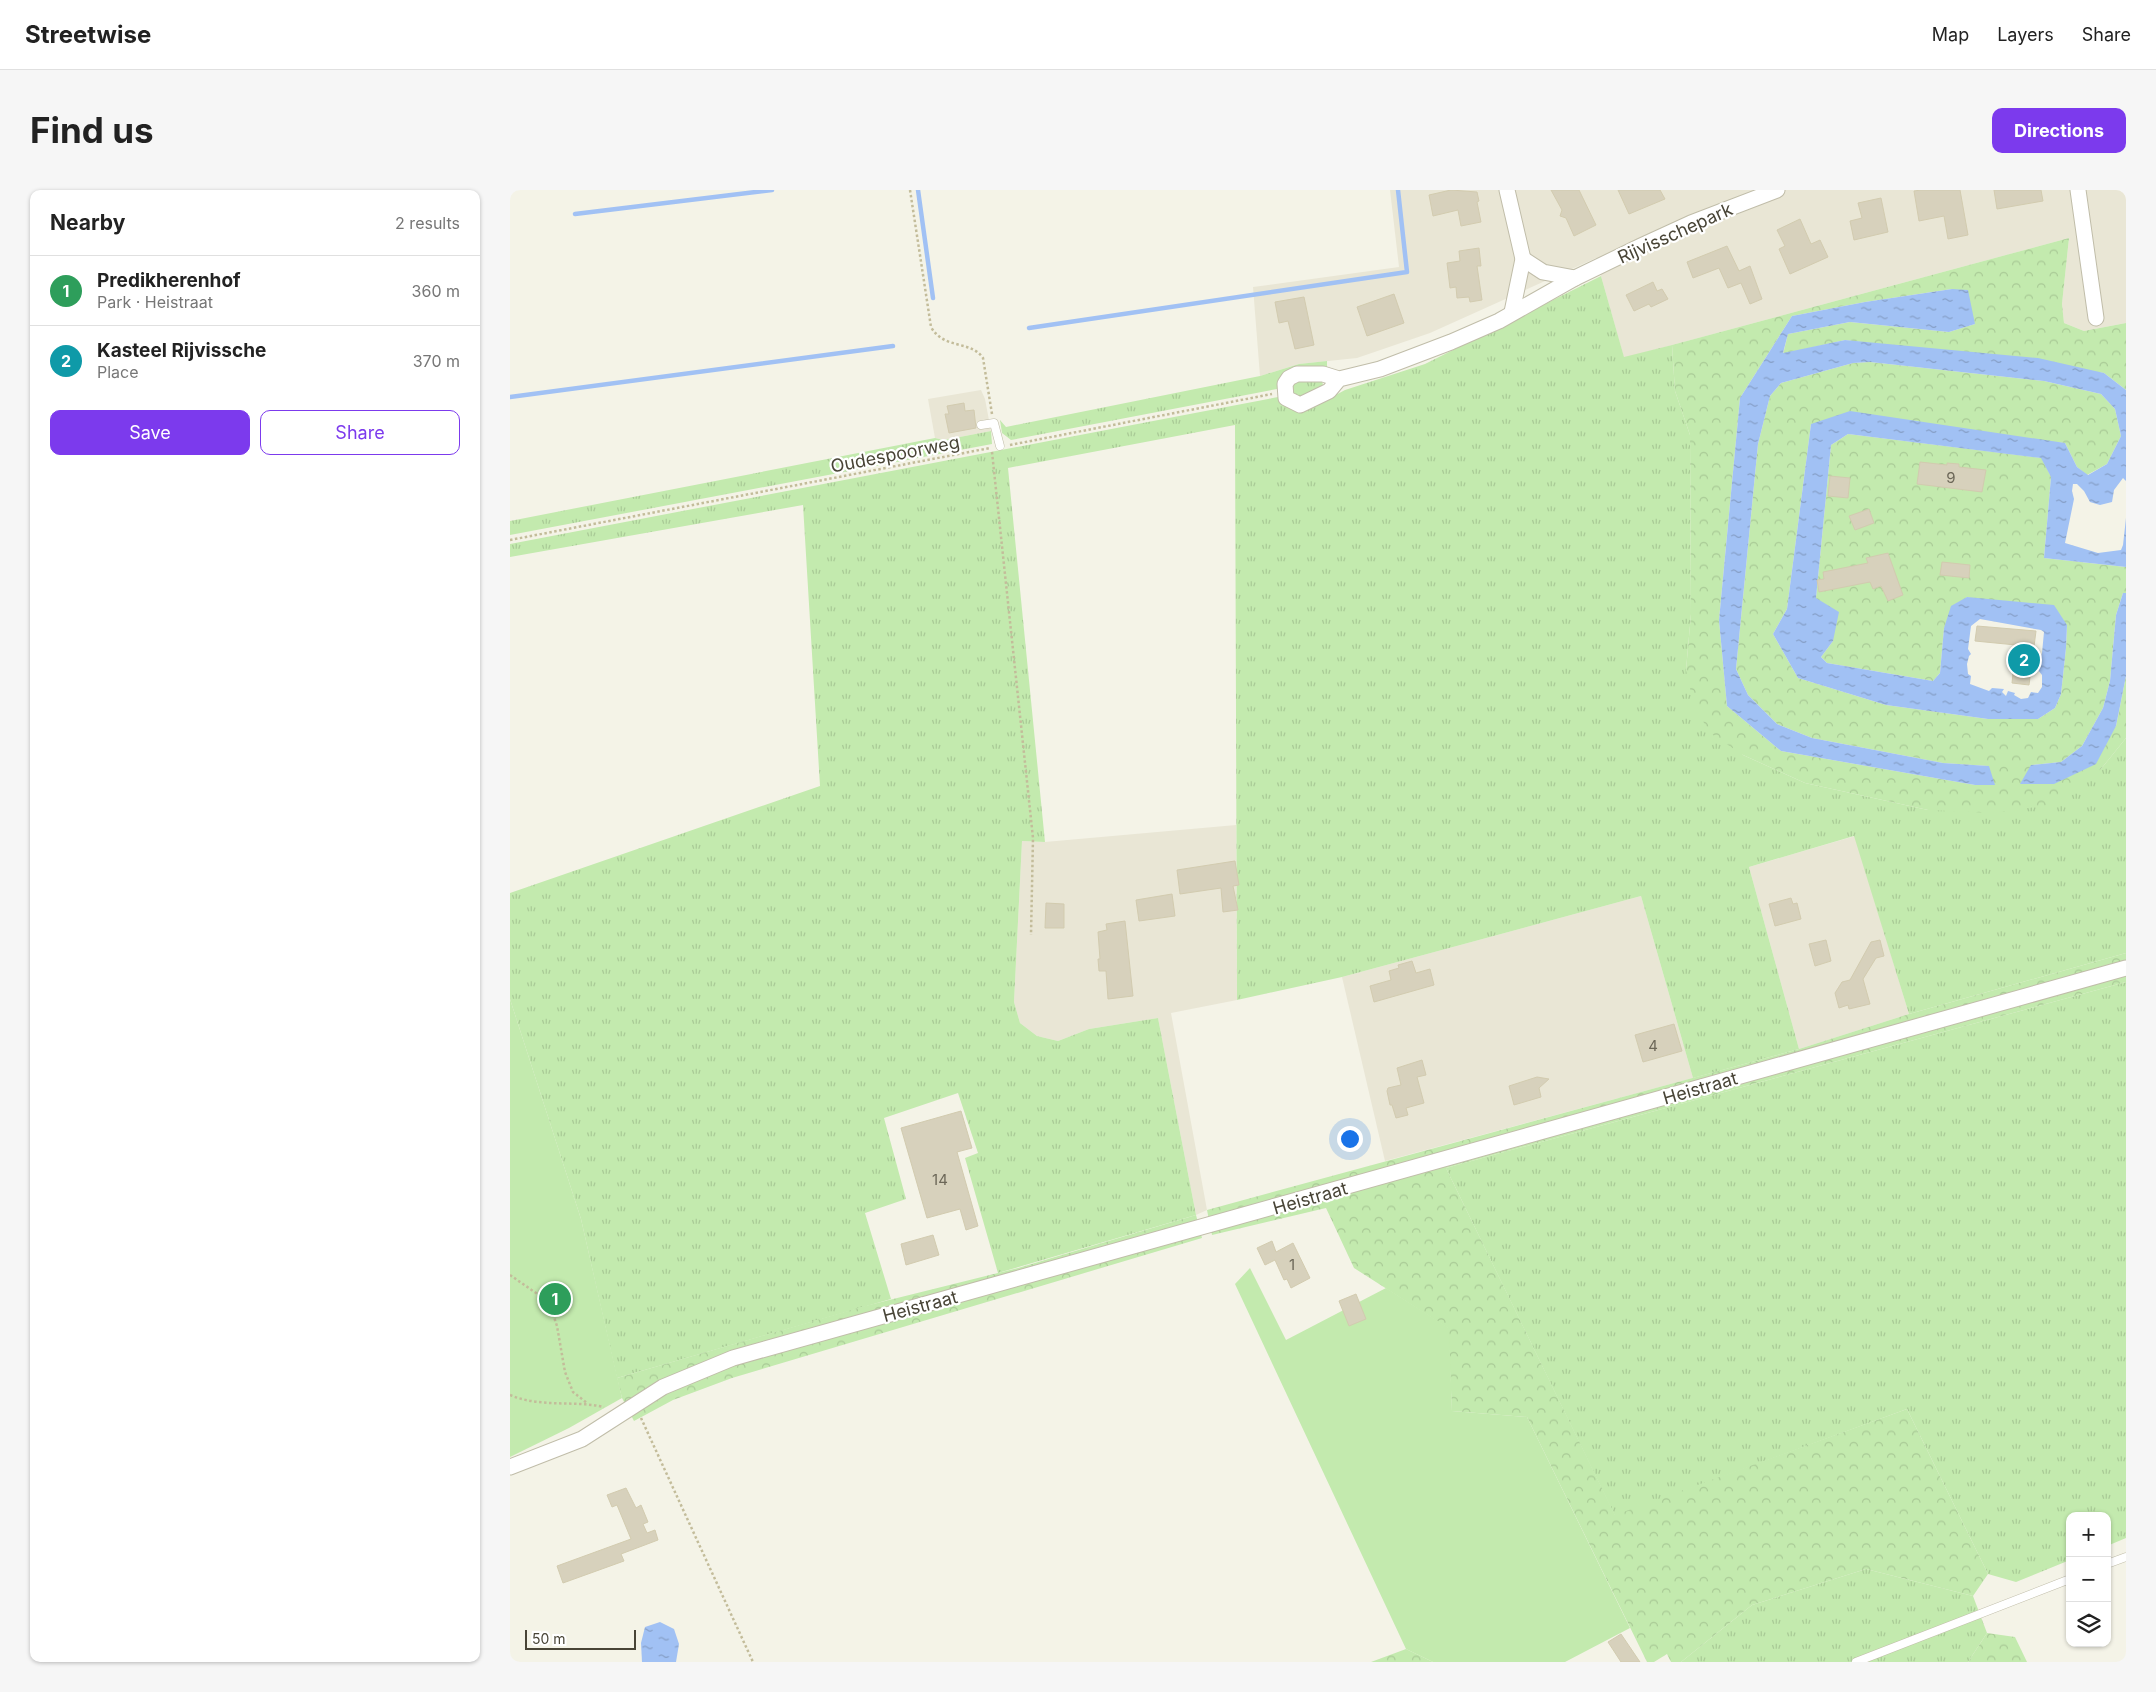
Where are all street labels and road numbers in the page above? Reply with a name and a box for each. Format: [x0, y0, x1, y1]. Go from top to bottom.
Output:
street label: Rijvisschepark [1614, 198, 1736, 268]
street label: Oudespoorweg [829, 431, 961, 477]
street label: Heistraat [1660, 1067, 1740, 1109]
street label: Heistraat [1270, 1177, 1350, 1219]
street label: Heistraat [880, 1286, 960, 1326]

